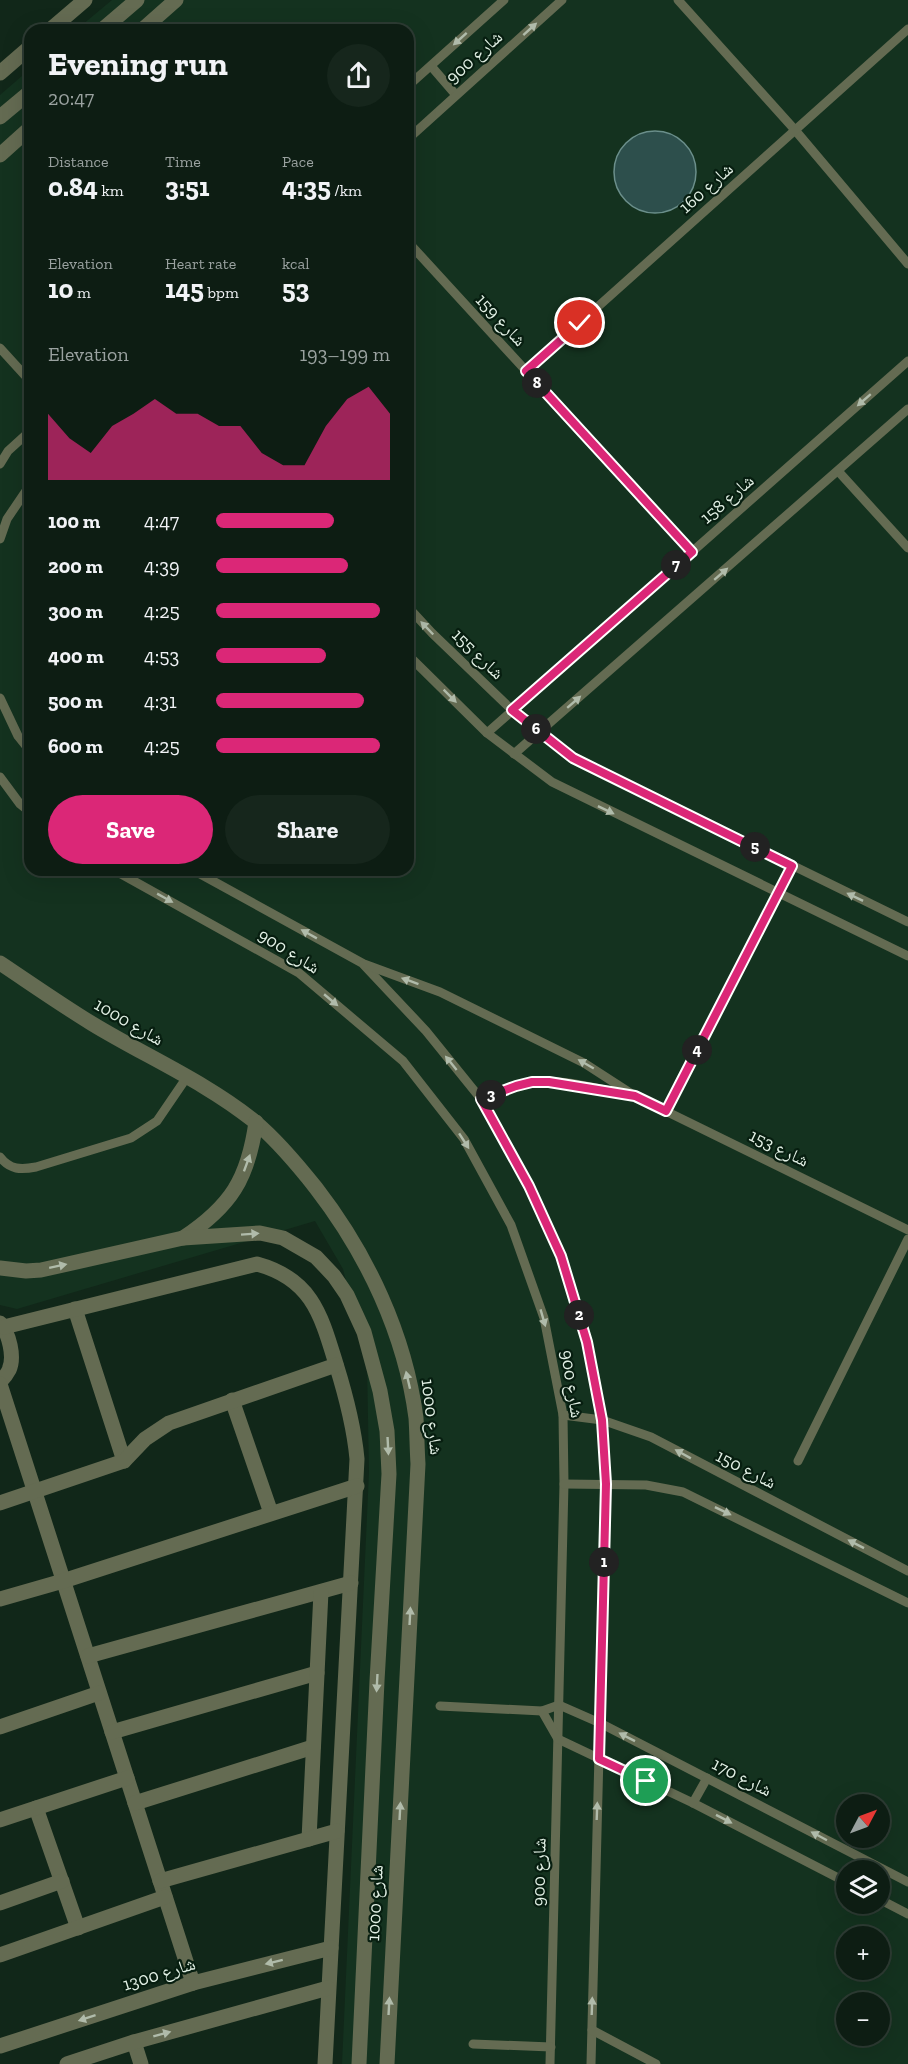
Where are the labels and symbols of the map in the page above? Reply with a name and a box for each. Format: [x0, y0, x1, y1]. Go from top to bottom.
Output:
one-way arrow [522, 22, 537, 36]
street label: شارع 900 [441, 26, 507, 88]
one-way arrow [453, 32, 468, 46]
street label: شارع 160 [674, 158, 738, 218]
street label: شارع 159 [471, 289, 531, 351]
pin [554, 297, 605, 348]
pin: 8 [522, 368, 552, 398]
one-way arrow [857, 393, 872, 406]
street label: شارع 158 [696, 470, 758, 528]
pin: 7 [661, 550, 691, 580]
one-way arrow [713, 567, 729, 580]
one-way arrow [421, 622, 435, 636]
street label: شارع 155 [447, 624, 509, 684]
one-way arrow [442, 688, 456, 702]
one-way arrow [566, 696, 581, 709]
pin: 6 [521, 714, 551, 744]
one-way arrow [598, 805, 615, 814]
pin: 5 [740, 832, 770, 862]
one-way arrow [847, 892, 864, 901]
one-way arrow [157, 893, 174, 903]
street label: شارع 900 [254, 923, 324, 979]
one-way arrow [300, 929, 317, 939]
one-way arrow [401, 975, 419, 985]
street label: شارع 1000 [90, 993, 168, 1051]
one-way arrow [323, 993, 339, 1006]
pin: 4 [682, 1035, 712, 1065]
one-way arrow [445, 1055, 458, 1071]
one-way arrow [577, 1059, 594, 1069]
pin: 3 [476, 1080, 506, 1110]
street label: شارع 153 [746, 1124, 812, 1172]
one-way arrow [458, 1132, 469, 1149]
one-way arrow [243, 1154, 253, 1172]
one-way arrow [240, 1229, 259, 1238]
one-way arrow [49, 1261, 68, 1270]
pin: 2 [564, 1300, 594, 1330]
one-way arrow [539, 1309, 549, 1327]
street label: شارع 900 [556, 1348, 588, 1420]
one-way arrow [403, 1370, 412, 1389]
street label: شارع 1000 [416, 1378, 448, 1456]
one-way arrow [383, 1437, 392, 1456]
street label: شارع 150 [712, 1444, 780, 1494]
one-way arrow [674, 1449, 691, 1459]
one-way arrow [714, 1506, 731, 1515]
one-way arrow [847, 1539, 864, 1549]
pin: 1 [589, 1547, 619, 1577]
one-way arrow [406, 1607, 415, 1626]
one-way arrow [372, 1673, 382, 1692]
one-way arrow [618, 1732, 636, 1742]
street label: شارع 170 [709, 1753, 775, 1801]
pin [620, 1755, 671, 1806]
north arrow [836, 1794, 890, 1848]
one-way arrow [395, 1801, 404, 1820]
one-way arrow [593, 1801, 602, 1820]
one-way arrow [716, 1815, 733, 1824]
one-way arrow [810, 1831, 827, 1841]
street label: شارع 900 [527, 1838, 551, 1906]
street label: شارع 1000 [362, 1864, 388, 1942]
street label: شارع 1300 [120, 1953, 198, 1995]
one-way arrow [265, 1958, 283, 1968]
one-way arrow [385, 1996, 394, 2015]
one-way arrow [588, 1996, 597, 2015]
one-way arrow [78, 2013, 96, 2023]
one-way arrow [154, 2029, 172, 2038]

